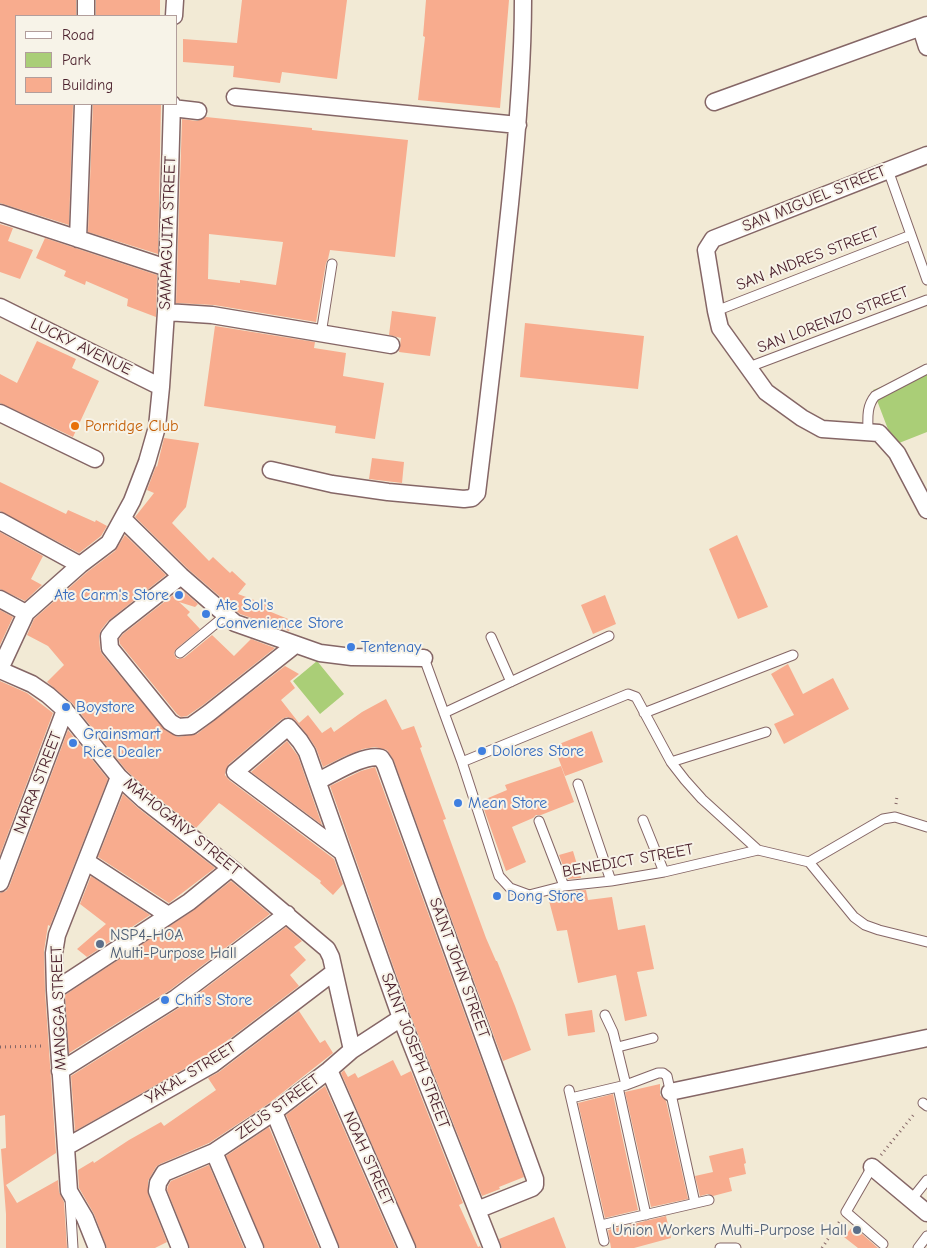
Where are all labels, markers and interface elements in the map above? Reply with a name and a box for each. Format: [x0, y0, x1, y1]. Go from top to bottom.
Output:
legend [15, 15, 178, 105]
text: Road [62, 26, 94, 44]
text: Park [62, 51, 91, 69]
text: Building [62, 76, 113, 94]
street label: SAMPAGUITA STREET [156, 156, 180, 310]
street label: SAN MIGUEL STREET [739, 161, 889, 237]
street label: SAN ANDRES STREET [734, 223, 882, 295]
street label: SAN LORENZO STREET [755, 282, 911, 358]
street label: LUCKY AVENUE [27, 314, 135, 380]
place label: Porridge Club [85, 416, 178, 436]
marker: Porridge Club [69, 420, 81, 432]
place label: Ate Carm's Store [54, 585, 169, 605]
marker: Ate Carm's Store [173, 589, 185, 601]
place label: Ate Sol's Convenience Store [216, 595, 343, 633]
marker: Ate Sol's Convenience Store [200, 608, 212, 620]
place label: Tentenay [361, 637, 421, 657]
marker: Tentenay [345, 641, 357, 653]
place label: Boystore [76, 697, 135, 717]
marker: Boystore [60, 701, 72, 713]
place label: Grainsmart Rice Dealer [83, 724, 161, 762]
street label: NARRA STREET [10, 729, 66, 837]
marker: Grainsmart Rice Dealer [67, 737, 79, 749]
place label: Dolores Store [492, 741, 584, 761]
marker: Dolores Store [476, 745, 488, 757]
street label: MAHOGANY STREET [120, 774, 244, 880]
place label: Mean Store [468, 793, 547, 813]
marker: Mean Store [452, 797, 464, 809]
street label: BENEDICT STREET [561, 840, 695, 882]
place label: Dong Store [507, 886, 584, 906]
marker: Dong Store [491, 890, 503, 902]
street label: SAINT JOHN STREET [425, 895, 493, 1041]
place label: NSP4-HOA Multi-Purpose Hall [110, 925, 237, 963]
marker: NSP4-HOA Multi-Purpose Hall [94, 938, 106, 950]
street label: MANGGA STREET [47, 945, 71, 1071]
street label: SAINT JOSEPH STREET [376, 971, 454, 1131]
place label: Chit's Store [175, 990, 252, 1010]
marker: Chit's Store [159, 994, 171, 1006]
street label: YAKAL STREET [142, 1037, 240, 1109]
street label: ZEUS STREET [232, 1070, 324, 1144]
street label: NOAH STREET [339, 1109, 397, 1209]
place label: Union Workers Multi-Purpose Hall [612, 1220, 847, 1240]
marker: Union Workers Multi-Purpose Hall [851, 1224, 863, 1236]

